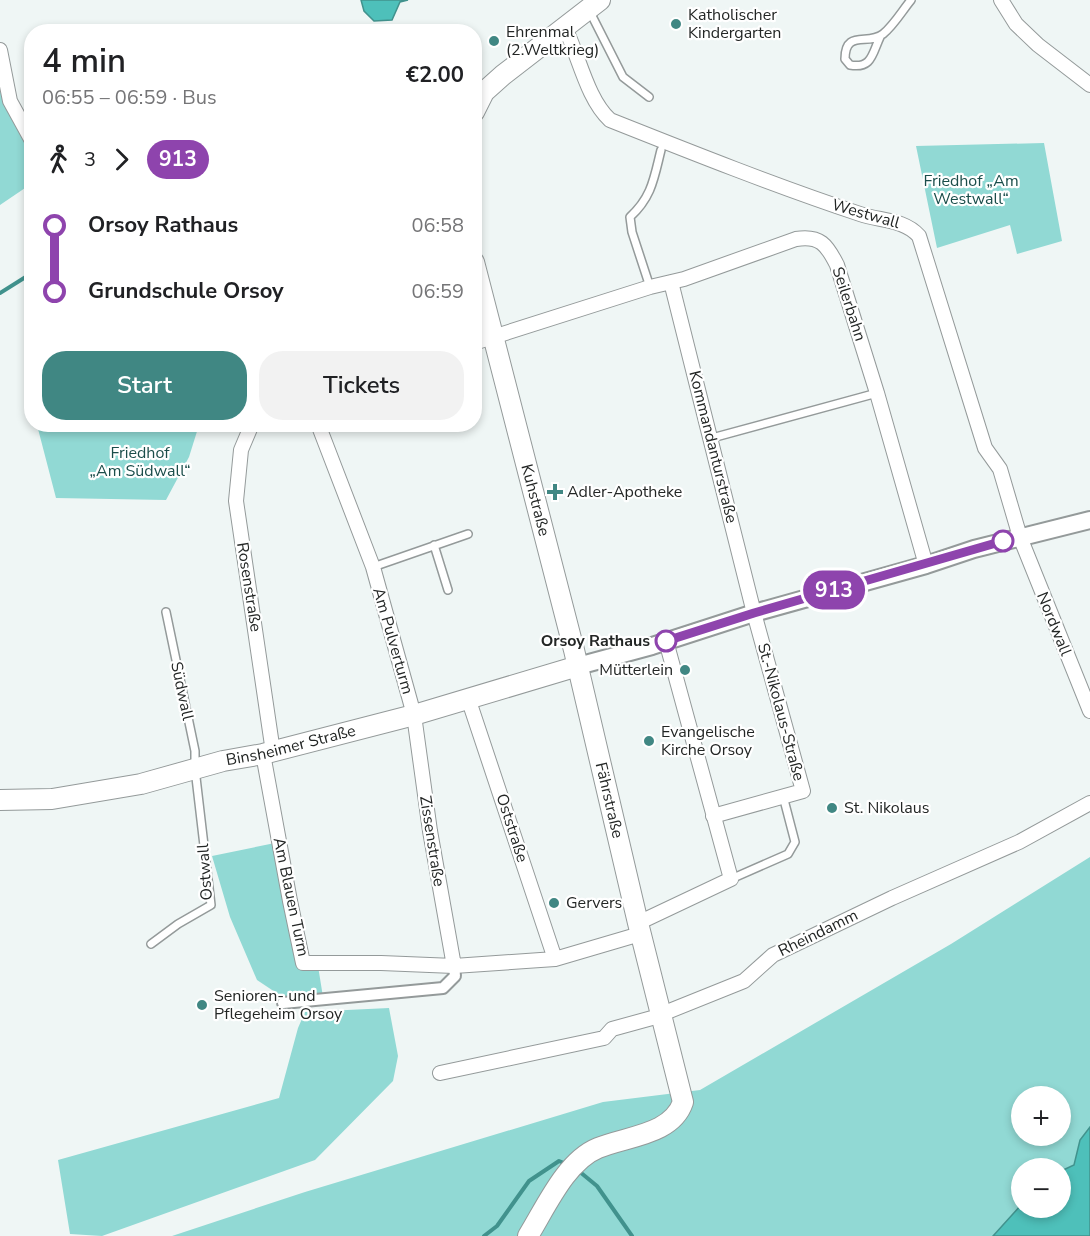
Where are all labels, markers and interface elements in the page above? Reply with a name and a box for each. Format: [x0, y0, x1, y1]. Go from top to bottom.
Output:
place label: Katholischer Kindergarten [688, 4, 781, 44]
marker: Katholischer Kindergarten [669, 17, 683, 31]
place label: Ehrenmal (2.Weltkrieg) [506, 21, 599, 61]
marker: Ehrenmal (2.Weltkrieg) [487, 34, 501, 48]
text: 4 min [42, 39, 126, 84]
text: €2.00 [406, 60, 464, 90]
text: 06:55 – 06:59 · Bus [42, 84, 217, 111]
icon: walk [42, 143, 75, 176]
icon: forward [105, 143, 138, 176]
text: 913 [159, 145, 197, 173]
text: 3 [84, 146, 96, 173]
park label: Friedhof „Am Westwall“ [923, 170, 1019, 210]
street label: Westwall [829, 194, 903, 234]
text: Orsoy Rathaus [88, 210, 238, 240]
text: 06:58 [411, 212, 464, 239]
street label: Seilerbahn [827, 264, 871, 344]
text: Grundschule Orsoy [88, 276, 284, 306]
text: 06:59 [411, 278, 464, 305]
button: Start [42, 351, 247, 420]
button: Tickets [259, 351, 464, 420]
street label: Kommandanturstraße [683, 368, 743, 526]
park label: Friedhof „Am Südwall“ [89, 442, 191, 482]
street label: Kuhstraße [516, 462, 555, 539]
place label: Adler-Apotheke [567, 481, 682, 503]
marker: Adler-Apotheke [548, 485, 562, 499]
unlabelled marker [992, 530, 1014, 552]
street label: Rosenstraße [231, 541, 267, 633]
line badge: 913 [800, 570, 868, 610]
text: 913 [815, 576, 853, 604]
street label: Am Pulverturm [367, 585, 419, 697]
street label: Nordwall [1031, 589, 1077, 659]
place label: Orsoy Rathaus [541, 630, 650, 652]
marker: Orsoy Rathaus [655, 630, 677, 652]
street label: St.-Nikolaus-Straße [752, 641, 810, 783]
place label: Mütterlein [599, 659, 673, 681]
street label: Südwall [165, 660, 199, 723]
marker: Mütterlein [678, 663, 692, 677]
street label: Binsheimer Straße [224, 720, 358, 771]
place label: Evangelische Kirche Orsoy [661, 721, 755, 761]
marker: Evangelische Kirche Orsoy [642, 734, 656, 748]
street label: Fährstraße [590, 760, 629, 840]
street label: Oststraße [491, 791, 533, 865]
street label: Zissenstraße [414, 794, 450, 888]
place label: St. Nikolaus [844, 797, 930, 819]
marker: St. Nikolaus [825, 801, 839, 815]
street label: Am Blauen Turm [268, 835, 314, 959]
street label: Ostwall [192, 843, 218, 901]
place label: Gervers [566, 892, 622, 914]
marker: Gervers [547, 896, 561, 910]
street label: Rheindamm [774, 904, 862, 962]
place label: Senioren- und Pflegeheim Orsoy [214, 985, 343, 1025]
marker: Senioren- und Pflegeheim Orsoy [195, 998, 209, 1012]
map controls [1011, 1086, 1071, 1218]
button: + [1011, 1086, 1071, 1146]
button: − [1011, 1158, 1071, 1218]

